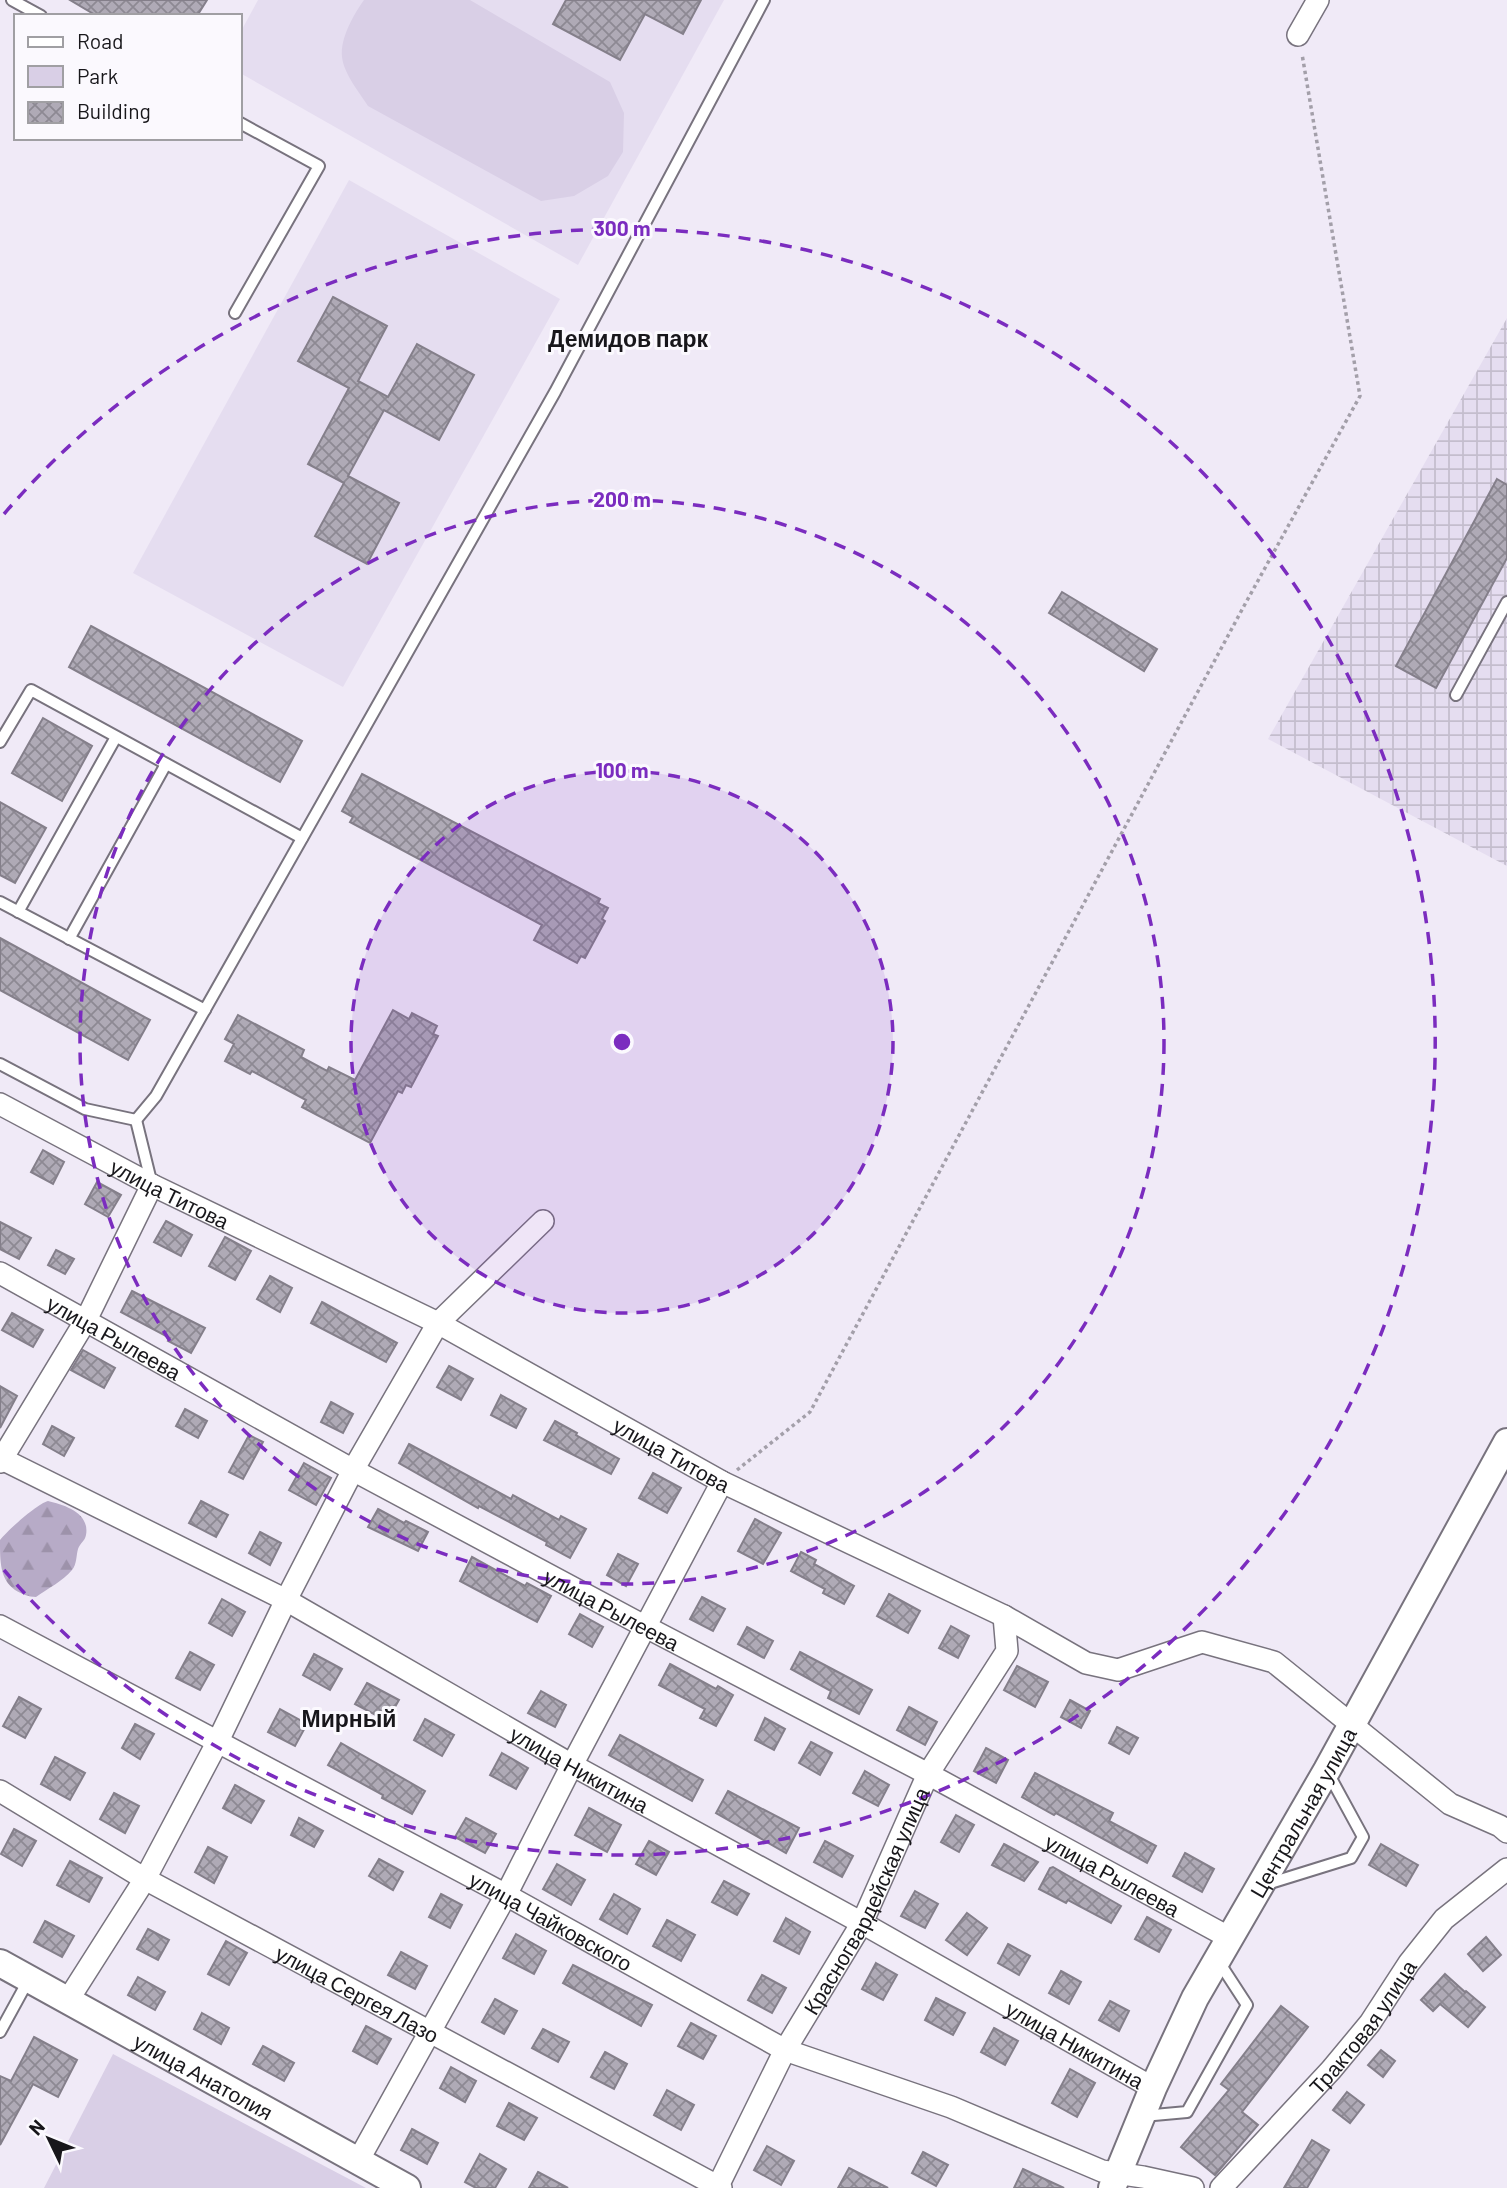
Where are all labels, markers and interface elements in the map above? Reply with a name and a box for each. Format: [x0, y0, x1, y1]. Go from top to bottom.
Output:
legend [14, 14, 242, 140]
text: Road [77, 28, 123, 53]
text: Park [77, 63, 118, 88]
text: Building [77, 98, 151, 123]
text: 300 m [593, 215, 651, 240]
district label: Демидов парк [548, 324, 708, 352]
text: 200 m [593, 486, 651, 511]
text: 100 m [595, 757, 649, 782]
centre of rings [610, 1030, 634, 1054]
street label: улица Титова [107, 1153, 234, 1233]
street label: улица Рылеева [43, 1290, 186, 1384]
street label: улица Титова [610, 1412, 734, 1497]
street label: улица Рылеева [540, 1562, 684, 1655]
district label: Мирный [301, 1704, 397, 1732]
street label: улица Никитина [506, 1720, 654, 1817]
street label: Центральная улица [1244, 1723, 1361, 1901]
street label: Красногвардейская улица [797, 1783, 933, 2019]
street label: улица Рылеева [1041, 1828, 1185, 1921]
street label: улица Чайковского [466, 1866, 637, 1975]
street label: улица Сергея Лазо [272, 1939, 444, 2047]
street label: Трактовая улица [1303, 1954, 1421, 2098]
street label: улица Никитина [1002, 1995, 1149, 2093]
street label: улица Анатолия [130, 2027, 278, 2124]
north arrow [14, 2104, 84, 2174]
text: N [23, 2115, 49, 2140]

